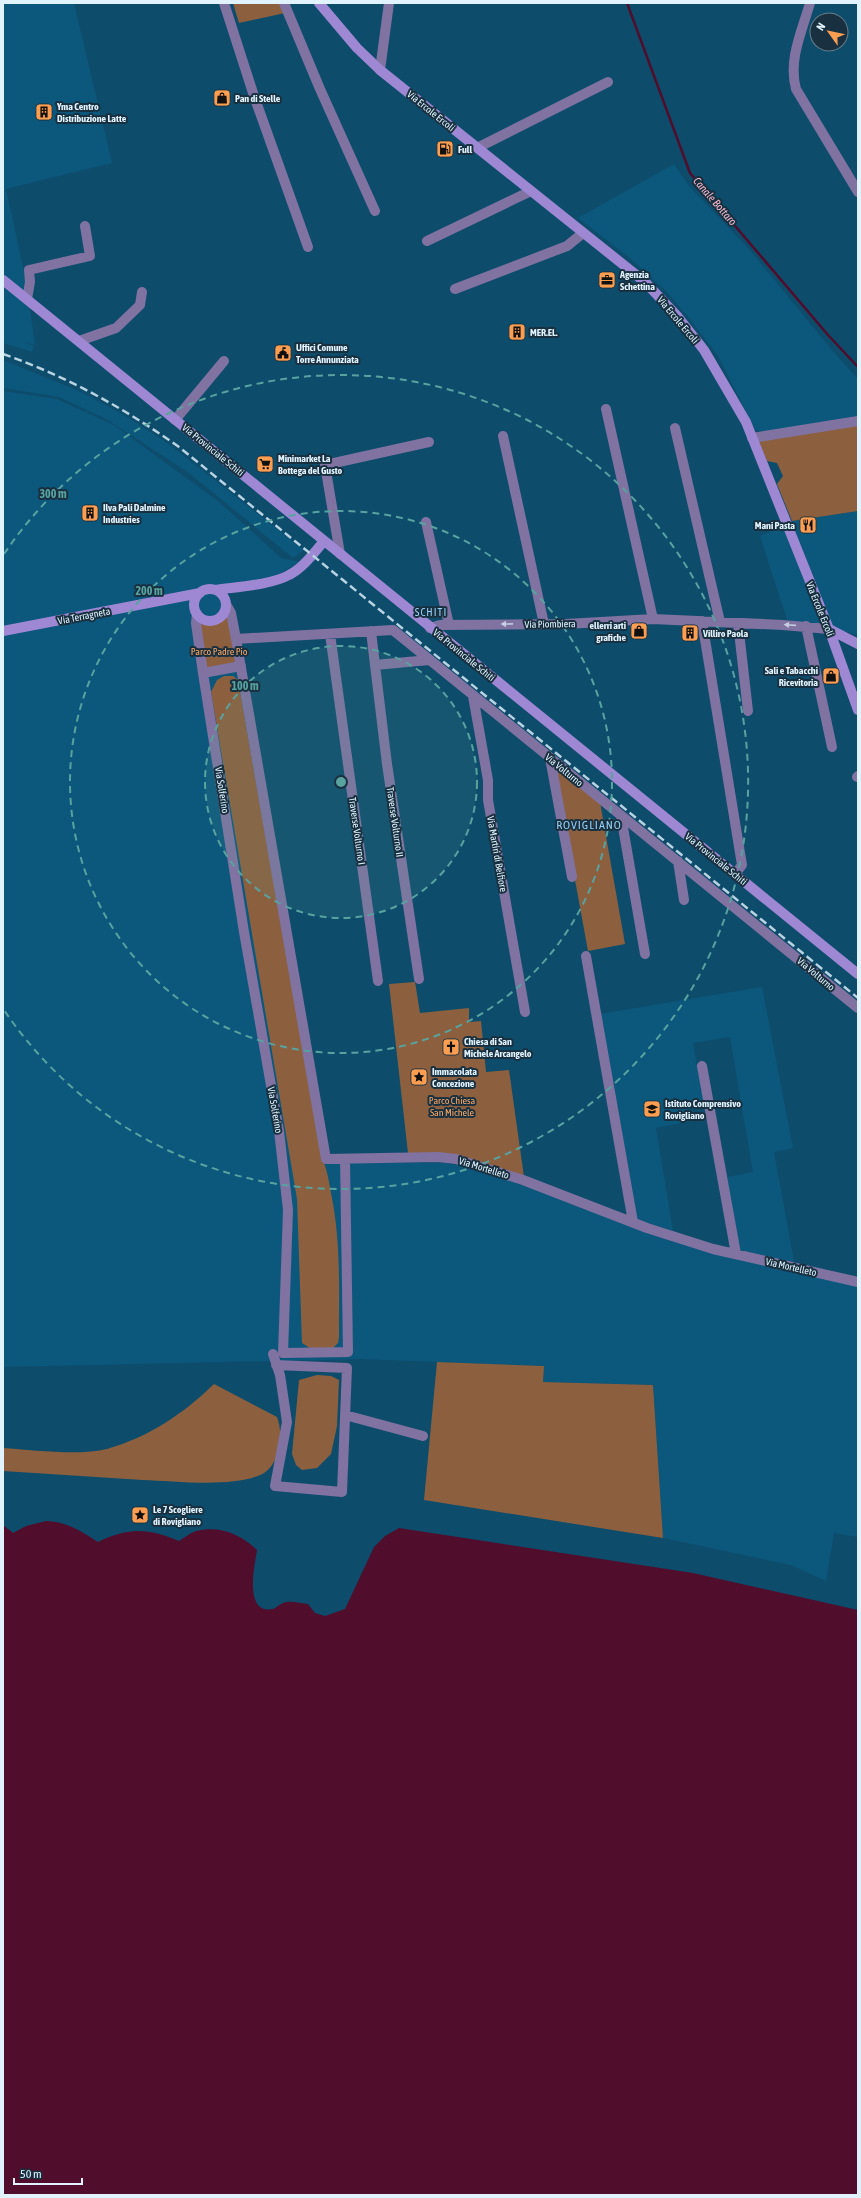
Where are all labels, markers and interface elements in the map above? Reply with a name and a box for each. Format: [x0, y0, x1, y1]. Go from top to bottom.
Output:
north arrow [809, 12, 849, 52]
text: N [814, 21, 827, 33]
shop icon: Pan di Stelle [212, 88, 232, 108]
street label: Via Ercole Ercoli [405, 89, 457, 133]
place label: Pan di Stelle [235, 93, 281, 104]
place label: Yma Centro Distribuzione Latte [56, 101, 127, 124]
building icon: Yma Centro Distribuzione Latte [34, 102, 54, 122]
fuel station icon: Full [435, 139, 455, 159]
place label: Full [458, 144, 472, 155]
water label: Canale Bottaro [691, 175, 739, 227]
place label: Agenzia Schettina [619, 269, 655, 292]
office icon: Agenzia Schettina [597, 270, 617, 290]
street label: Via Ercole Ercoli [655, 294, 701, 346]
building icon: MER.EL. [507, 322, 527, 342]
place label: MER.EL. [530, 327, 558, 338]
place label: Uffici Comune Torre Annunziata [296, 342, 359, 365]
public building icon: Uffici Comune Torre Annunziata [273, 343, 293, 363]
street label: Via Provinciale Schiti [180, 422, 246, 478]
place label: Minimarket La Bottega del Gusto [278, 453, 342, 476]
supermarket icon: Minimarket La Bottega del Gusto [255, 454, 275, 474]
text: 300 m [39, 487, 67, 501]
place label: Ilva Pali Dalmine Industries [103, 502, 166, 525]
building icon: Ilva Pali Dalmine Industries [80, 503, 100, 523]
restaurant icon: Mani Pasta [798, 515, 818, 535]
place label: Mani Pasta [755, 520, 795, 531]
street label: Via Ercole Ercoli [804, 580, 836, 638]
text: 200 m [135, 584, 163, 598]
street label: Via Terragneta [57, 605, 111, 626]
district label: SCHITI [415, 606, 447, 618]
street label: Via Piombiera [524, 618, 576, 630]
place label: ellerri arti grafiche [589, 620, 626, 643]
one-way arrow [500, 621, 513, 627]
shop icon: ellerri arti grafiche [629, 621, 649, 641]
one-way arrow [784, 622, 796, 629]
building icon: Villiro Paola [680, 623, 700, 643]
street label: Via Provinciale Schiti [431, 627, 497, 683]
place label: Villiro Paola [702, 628, 749, 639]
park label: Parco Padre Pio [191, 646, 248, 657]
place label: Sali e Tabacchi Ricevitoria [765, 665, 818, 688]
shop icon: Sali e Tabacchi Ricevitoria [821, 666, 841, 686]
text: 100 m [231, 679, 259, 693]
street label: Via Volturno [543, 751, 585, 789]
street label: Via Solferino [213, 766, 231, 814]
centre of rings [334, 775, 348, 789]
street label: Traverse Volturno II [385, 786, 405, 858]
street label: Traverse Volturno I [347, 796, 367, 866]
street label: Via Martiri di Belfiore [485, 815, 509, 893]
district label: ROVIGLIANO [556, 818, 622, 832]
street label: Via Provinciale Schiti [683, 831, 749, 887]
street label: Via Volturno [795, 955, 837, 993]
place label: Chiesa di San Michele Arcangelo [464, 1036, 532, 1059]
church icon: Chiesa di San Michele Arcangelo [441, 1037, 461, 1057]
place label: Immacolata Concezione [432, 1066, 477, 1089]
place icon: Immacolata Concezione [409, 1067, 429, 1087]
street label: Via Solferino [266, 1086, 285, 1134]
park label: Parco Chiesa San Michele [429, 1095, 476, 1118]
place label: Istituto Comprensivo Rovigliano [665, 1098, 741, 1121]
school or university icon: Istituto Comprensivo Rovigliano [642, 1099, 662, 1119]
street label: Via Mortelleto [458, 1155, 511, 1181]
street label: Via Mortelleto [764, 1256, 818, 1278]
place label: Le 7 Scogliere di Rovigliano [153, 1504, 203, 1527]
place icon: Le 7 Scogliere di Rovigliano [130, 1505, 150, 1525]
scale bar [14, 2160, 82, 2186]
text: 50 m [20, 2167, 42, 2181]

